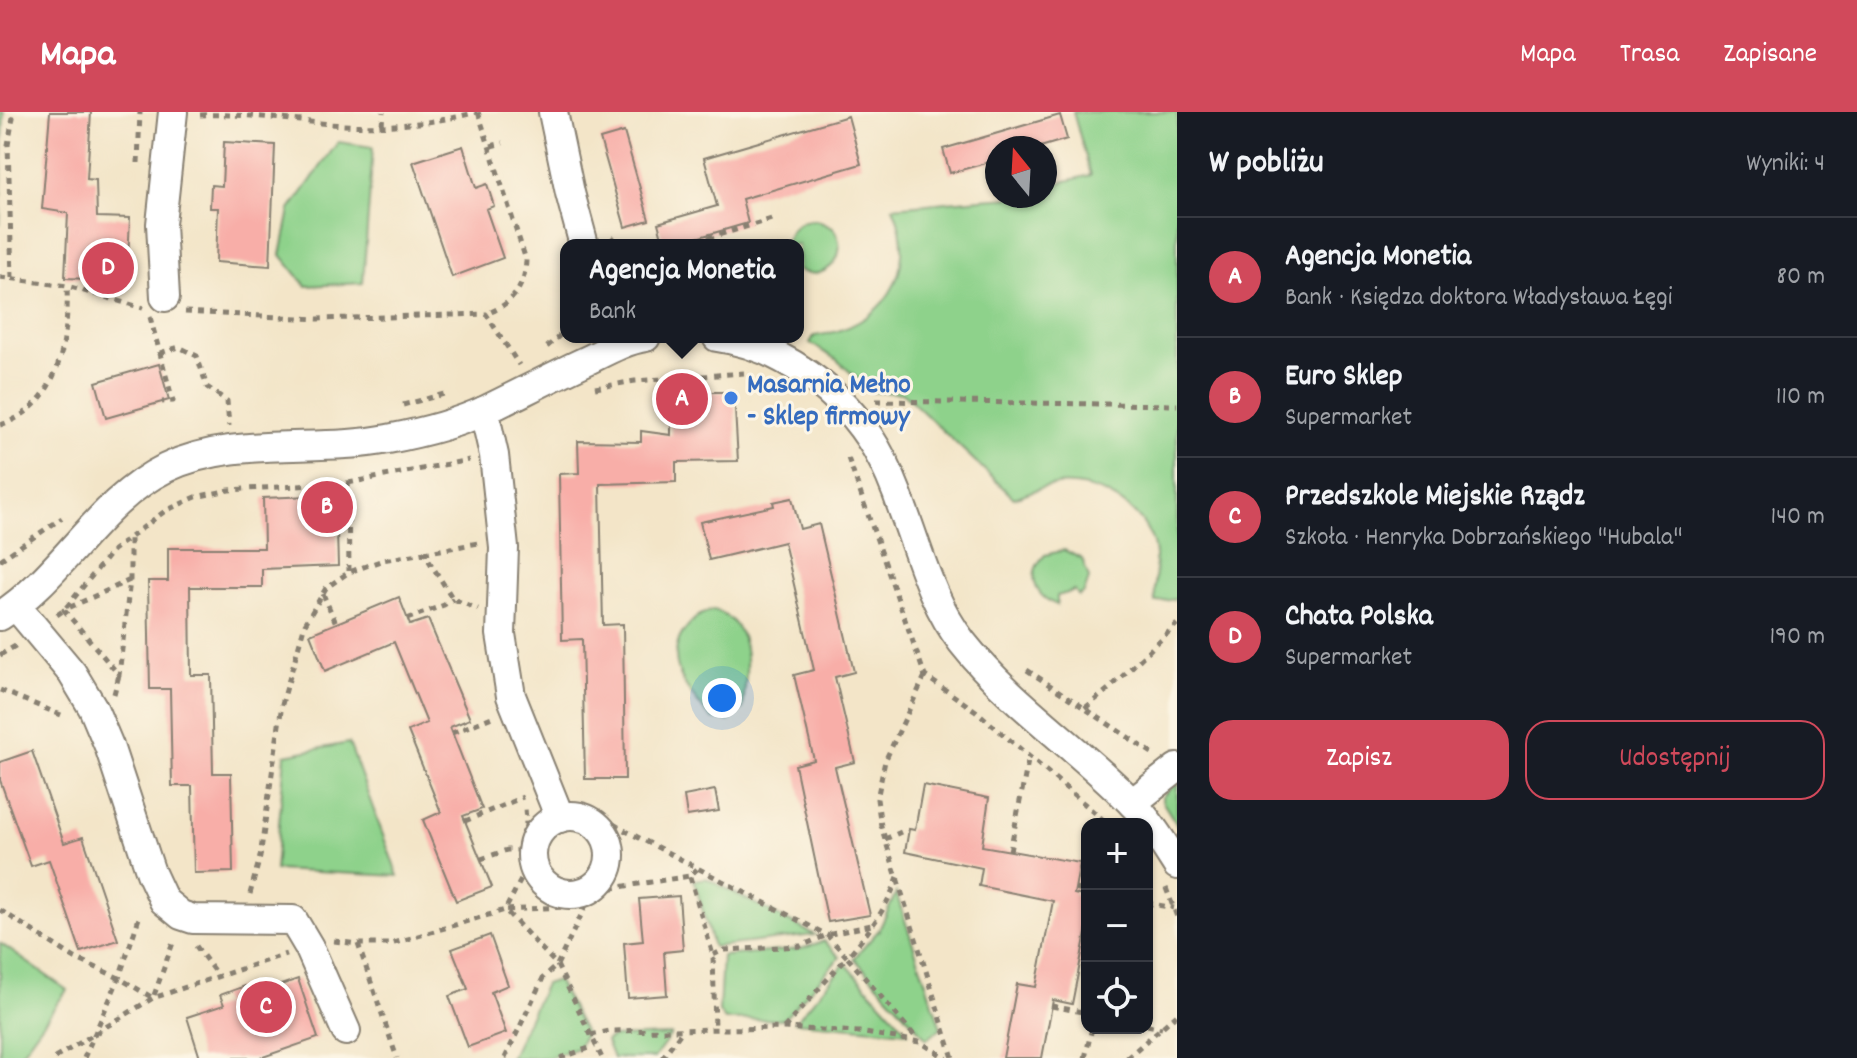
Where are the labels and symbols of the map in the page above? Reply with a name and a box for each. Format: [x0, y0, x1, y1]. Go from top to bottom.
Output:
north arrow [985, 136, 1057, 208]
pin: D [82, 238, 134, 298]
place label: Masarnia Mełno - Sklep firmowy [747, 367, 911, 439]
pin: A [656, 369, 708, 429]
marker: Masarnia Mełno - Sklep firmowy [722, 389, 740, 407]
pin: B [301, 477, 353, 537]
your location [702, 678, 742, 718]
pin: C [240, 977, 292, 1037]

